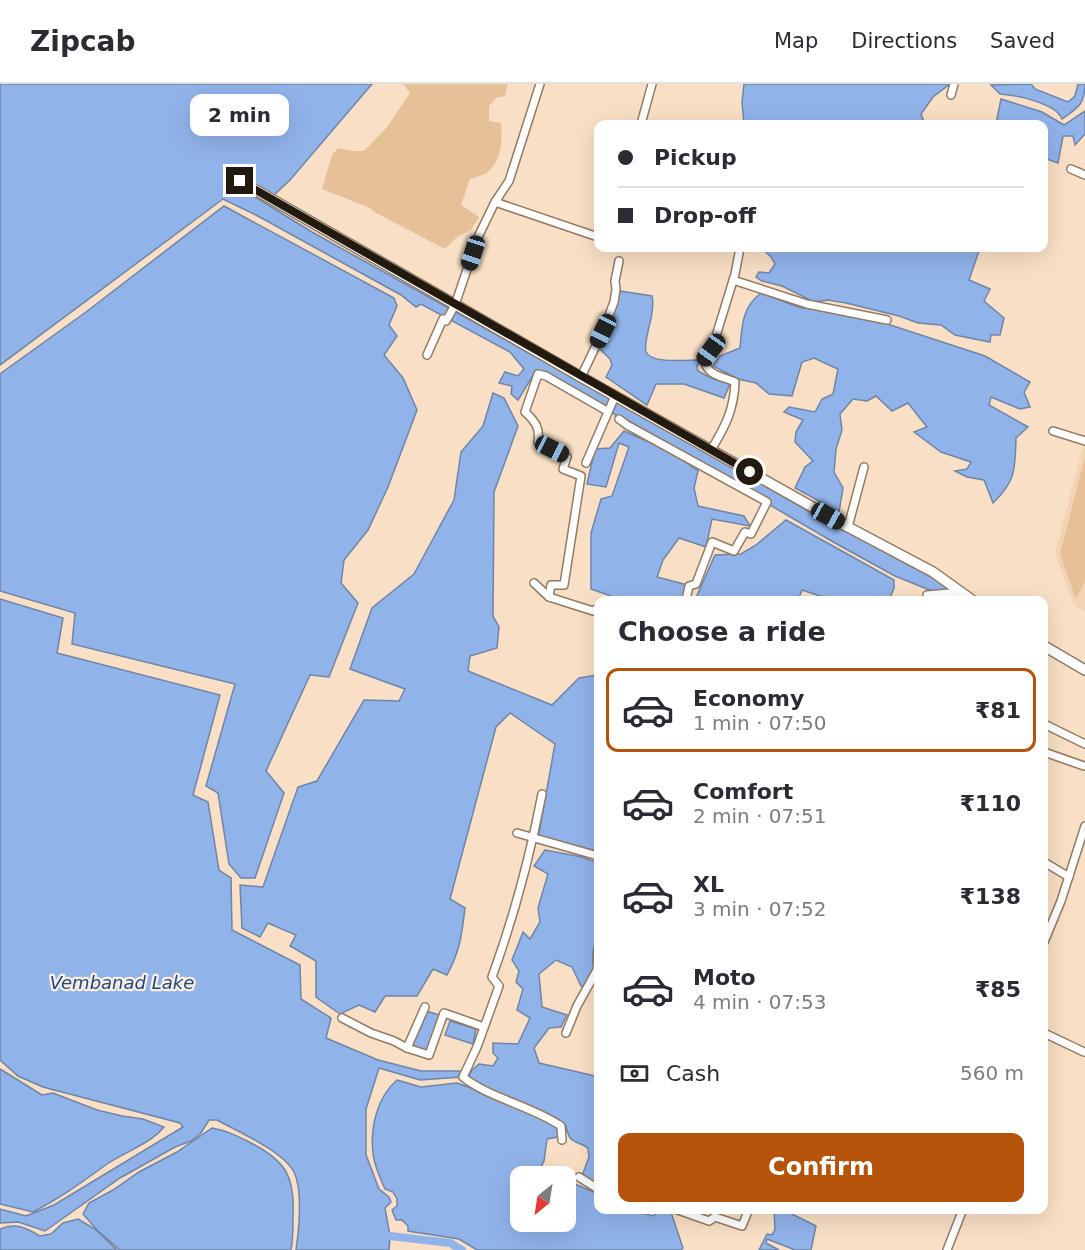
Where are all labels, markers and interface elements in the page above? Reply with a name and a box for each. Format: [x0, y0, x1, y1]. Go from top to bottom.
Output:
text: Zipcab [30, 25, 135, 58]
text: Map [774, 29, 818, 53]
text: Directions [851, 29, 957, 53]
text: Saved [990, 29, 1055, 53]
callout: 2 min [190, 94, 290, 136]
text: 2 min [208, 103, 271, 127]
text: Pickup [654, 145, 737, 170]
route end [226, 167, 253, 194]
text: Drop-off [654, 203, 756, 228]
car [459, 233, 487, 273]
car [587, 311, 619, 351]
car [693, 330, 729, 370]
car [532, 433, 572, 465]
route start [736, 458, 763, 485]
car [808, 499, 848, 533]
text: Choose a ride [618, 616, 826, 647]
icon: car [621, 683, 675, 737]
text: Economy [693, 686, 804, 711]
text: ₹81 [975, 698, 1021, 723]
text: 1 min · 07:50 [693, 711, 827, 735]
icon: car [621, 776, 675, 830]
text: Comfort [693, 779, 793, 804]
text: ₹110 [960, 791, 1021, 816]
text: 2 min · 07:51 [693, 804, 827, 828]
icon: car [621, 869, 675, 923]
text: XL [693, 872, 724, 897]
text: ₹138 [960, 884, 1021, 909]
text: 3 min · 07:52 [693, 897, 827, 921]
icon: car [621, 962, 675, 1016]
text: Moto [693, 965, 756, 990]
water label: Vembanad Lake [50, 972, 194, 993]
text: ₹85 [975, 977, 1021, 1002]
text: 4 min · 07:53 [693, 990, 827, 1014]
icon: cash [618, 1057, 651, 1090]
text: Cash [666, 1061, 720, 1086]
text: 560 m [960, 1061, 1024, 1085]
button: Confirm [618, 1133, 1024, 1202]
north arrow [510, 1166, 576, 1232]
map controls [510, 1166, 576, 1232]

